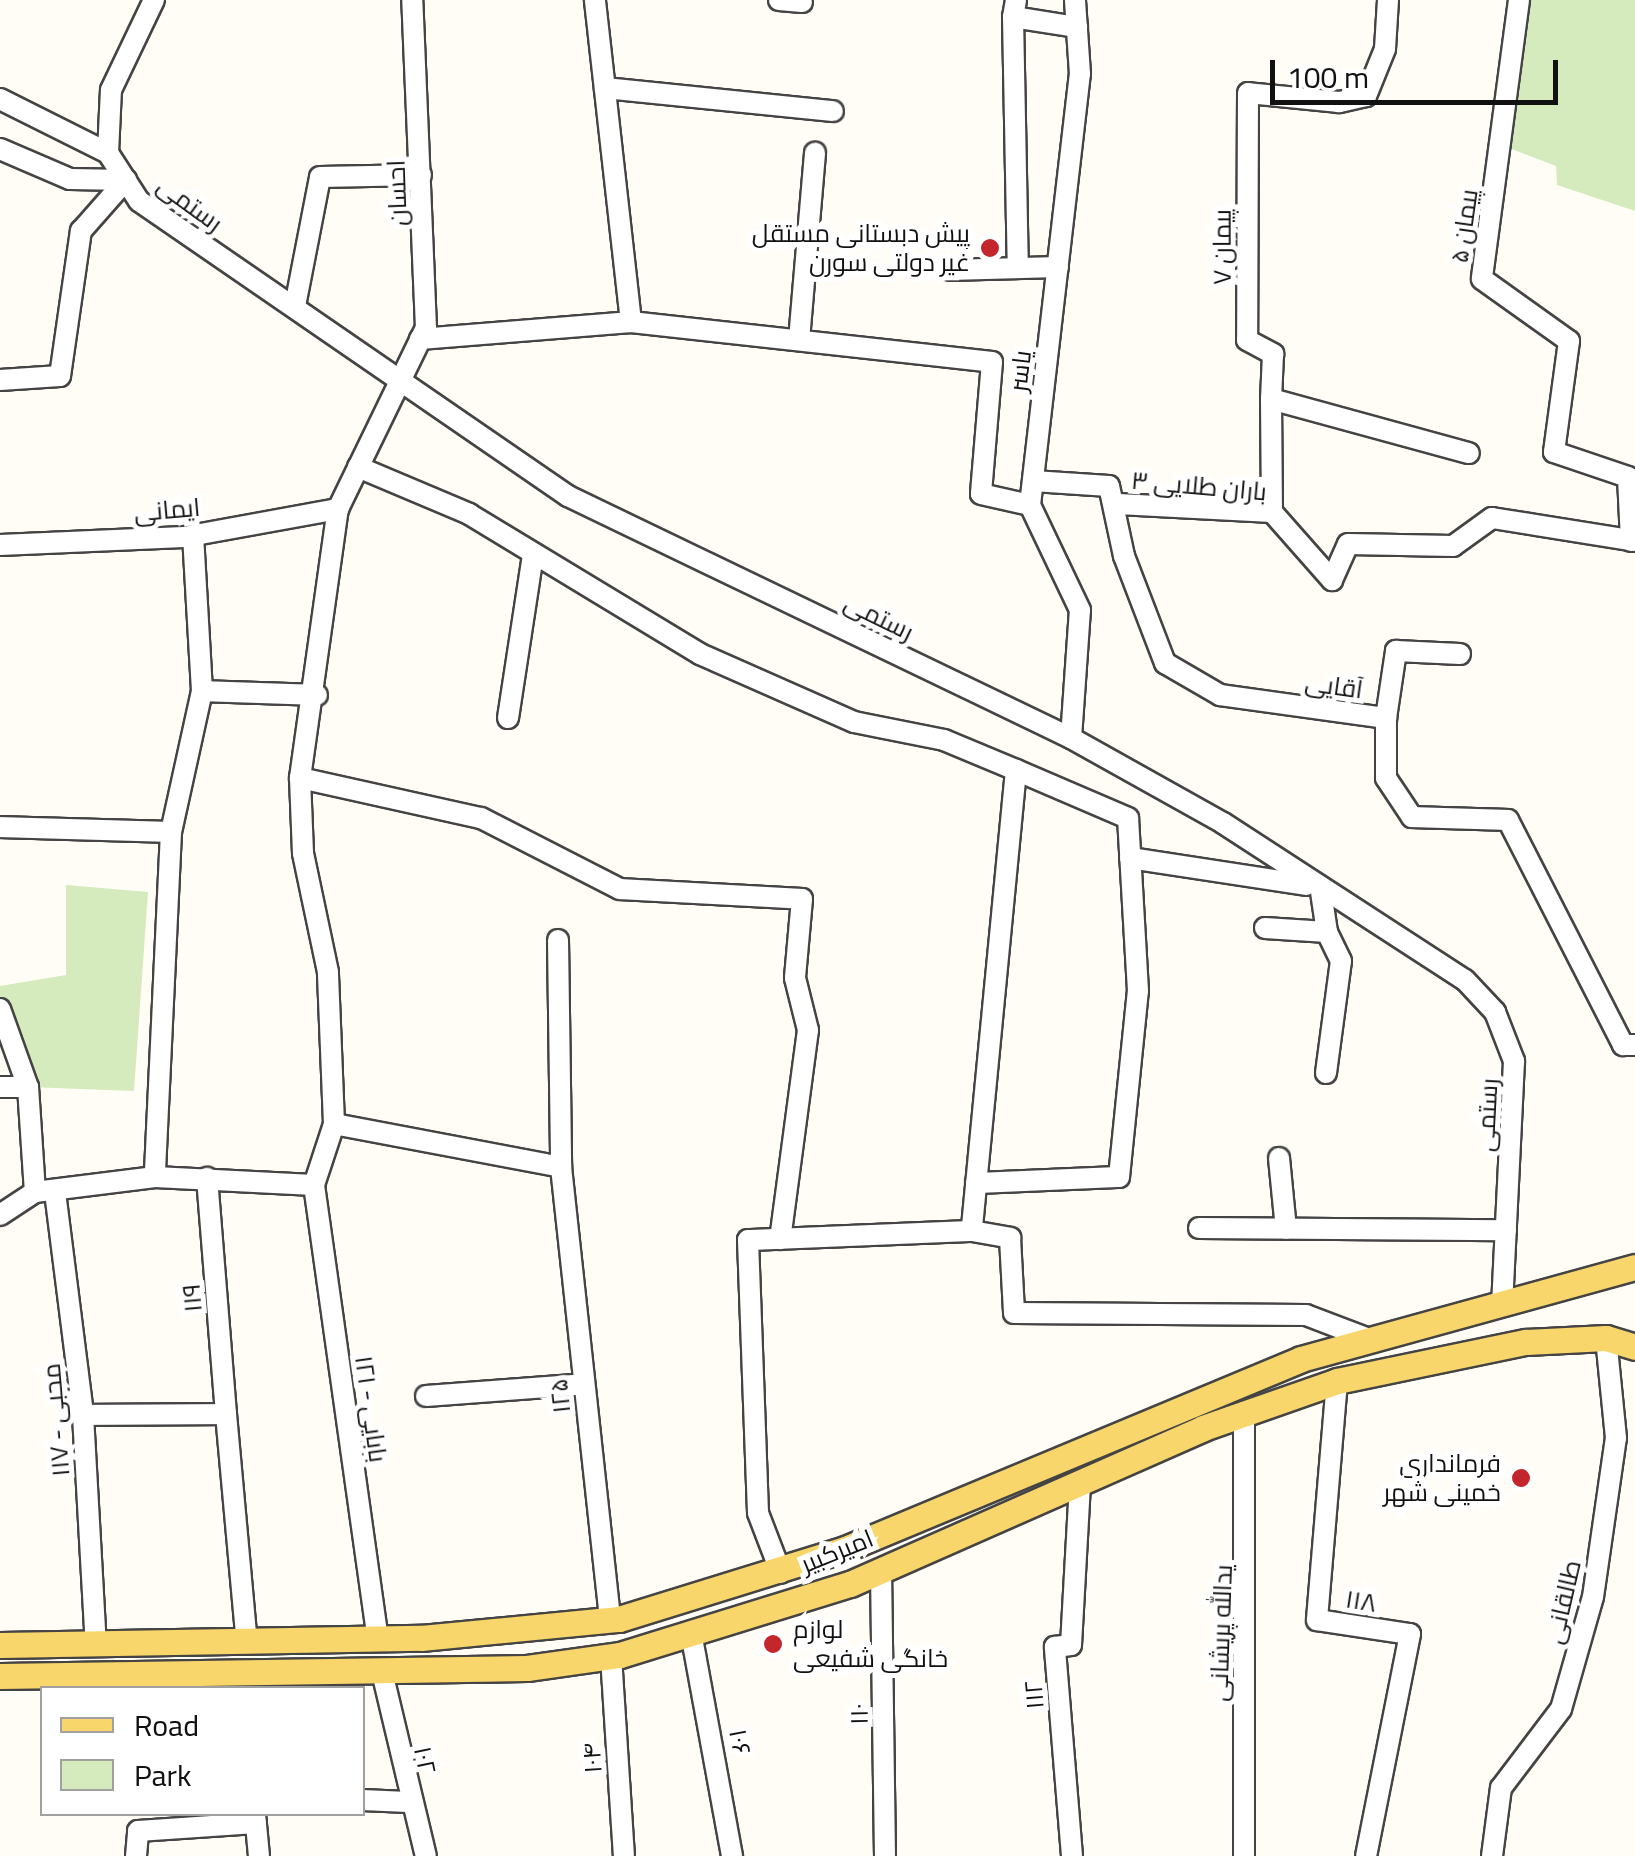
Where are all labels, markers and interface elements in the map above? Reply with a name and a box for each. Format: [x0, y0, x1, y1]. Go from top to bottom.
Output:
scale bar [1275, 40, 1562, 102]
text: 100 m [1287, 49, 1369, 105]
street label: احسان [381, 159, 413, 227]
street label: رستمی [151, 170, 229, 238]
street label: پیمان ۵ [1444, 187, 1484, 265]
street label: پیمان ۷ [1207, 209, 1237, 285]
place label: پیش دبستانی مستقل غیر دولتی سورن [752, 219, 970, 278]
marker: پیش دبستانی مستقل غیر دولتی سورن [979, 237, 1001, 259]
street label: یاسر [1003, 348, 1037, 394]
street label: باران طلایی ۳ [1130, 465, 1268, 507]
street label: ایمانی [133, 492, 201, 528]
street label: رستمی [839, 587, 919, 647]
street label: آقایی [1303, 667, 1365, 705]
street label: رستمی [1470, 1077, 1504, 1153]
street label: ۱۱۹ [176, 1283, 208, 1313]
street label: بابایی - ۱۲۱ [349, 1354, 393, 1464]
street label: محبی - ۱۱۷ [36, 1362, 76, 1478]
street label: ۱۲۵ [543, 1377, 577, 1415]
place label: فرمانداری خمینی شهر [1383, 1449, 1501, 1508]
marker: فرمانداری خمینی شهر [1510, 1467, 1532, 1489]
street label: امیرکبیر [796, 1523, 878, 1579]
street label: طالقانی [1539, 1557, 1587, 1647]
street label: یدالله پریشانی [1204, 1564, 1238, 1702]
street label: ۱۱۸ [1343, 1584, 1379, 1618]
place label: لوازم خانگی شفیعی [793, 1615, 948, 1674]
marker: لوازم خانگی شفیعی [762, 1633, 784, 1655]
street label: ۱۱۲ [1018, 1679, 1050, 1711]
legend [40, 1686, 365, 1816]
text: Road [134, 1697, 199, 1753]
street label: ۱۱۰ [844, 1703, 874, 1725]
street label: ۱۰۶ [723, 1726, 757, 1758]
street label: ۱۰۴ [576, 1742, 608, 1774]
street label: ۱۰۲ [408, 1744, 442, 1776]
text: Park [134, 1747, 191, 1803]

